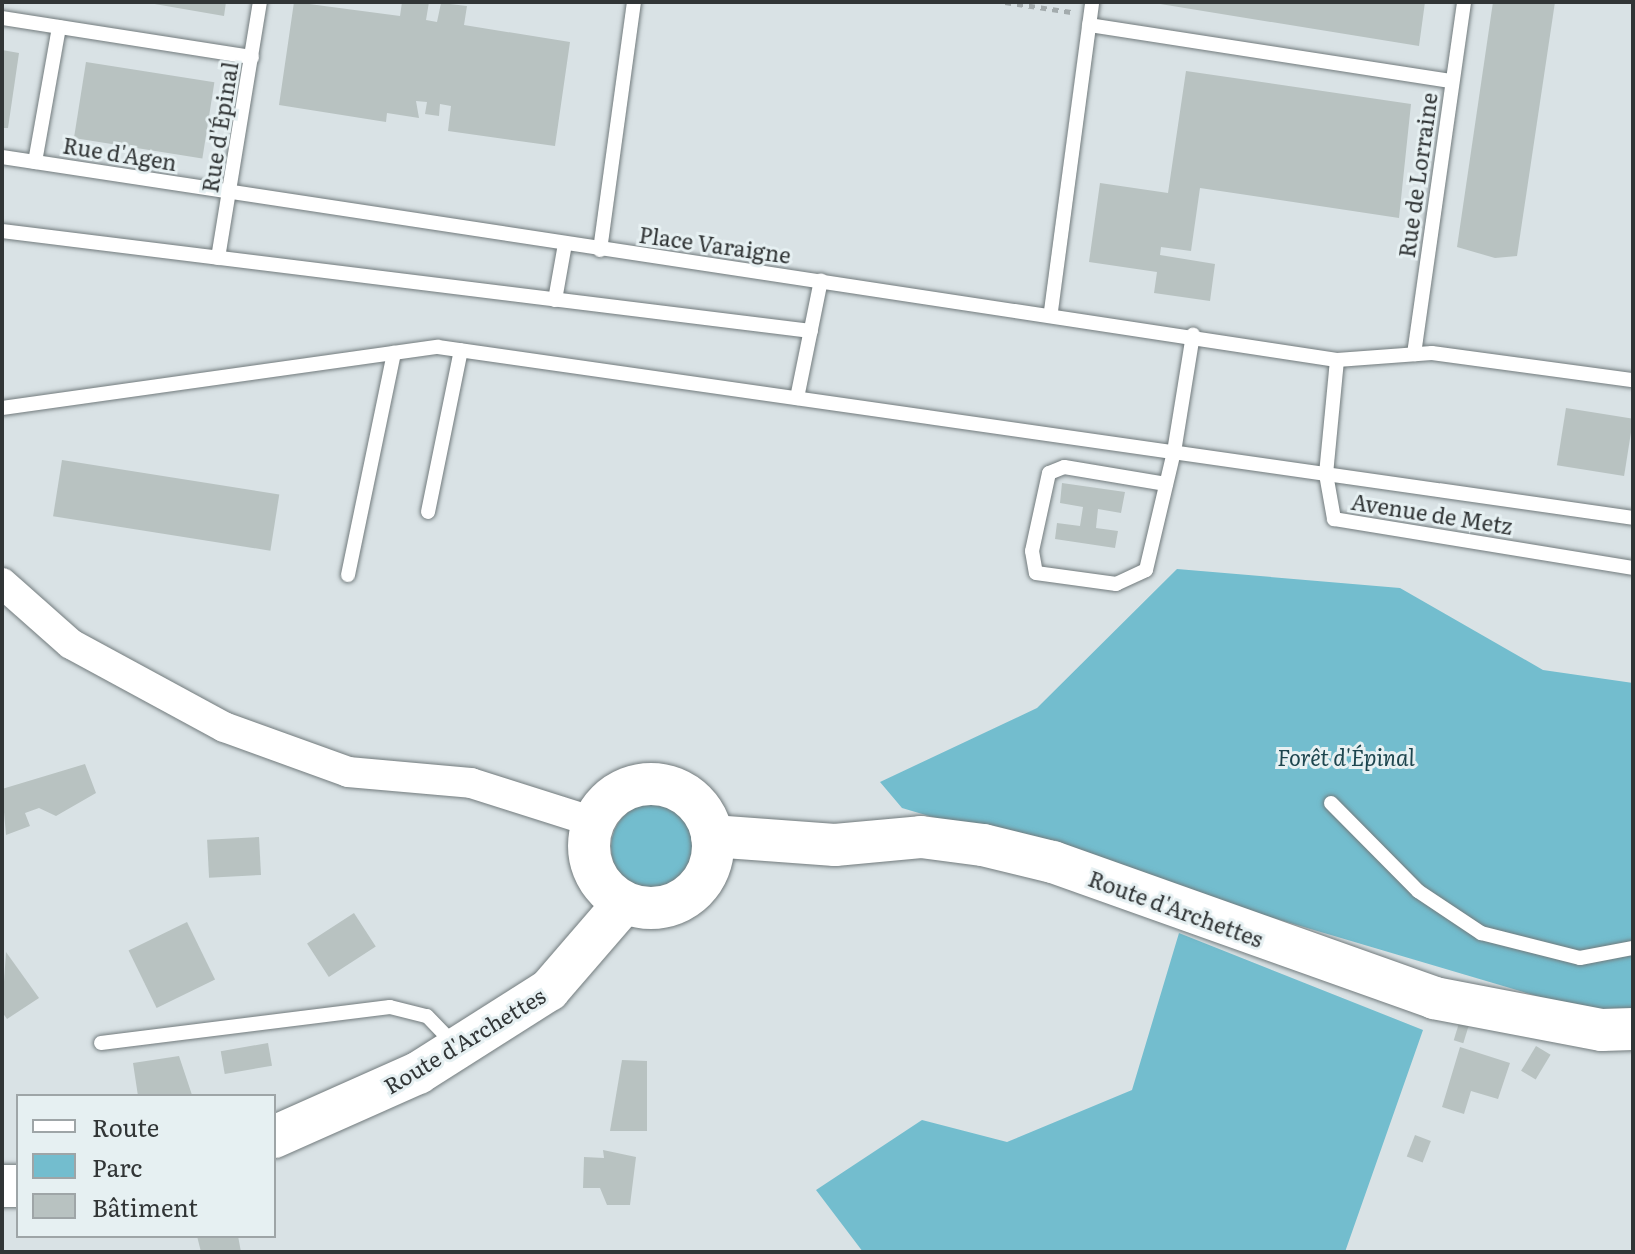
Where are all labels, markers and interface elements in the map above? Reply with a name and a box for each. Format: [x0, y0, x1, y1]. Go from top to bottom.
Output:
street label: Rue d'Épinal [196, 60, 242, 194]
street label: Rue de Lorraine [1392, 91, 1442, 259]
street label: Rue d'Agen [61, 131, 179, 175]
street label: Place Varaigne [637, 220, 793, 268]
street label: Avenue de Metz [1349, 487, 1515, 539]
park label: Forêt d'Épinal [1277, 744, 1415, 770]
street label: Route d'Archettes [1085, 864, 1267, 952]
street label: Route d'Archettes [379, 981, 549, 1099]
legend [16, 1094, 276, 1238]
text: Route [92, 1109, 159, 1144]
text: Parc [92, 1149, 142, 1184]
text: Bâtiment [92, 1189, 198, 1224]

